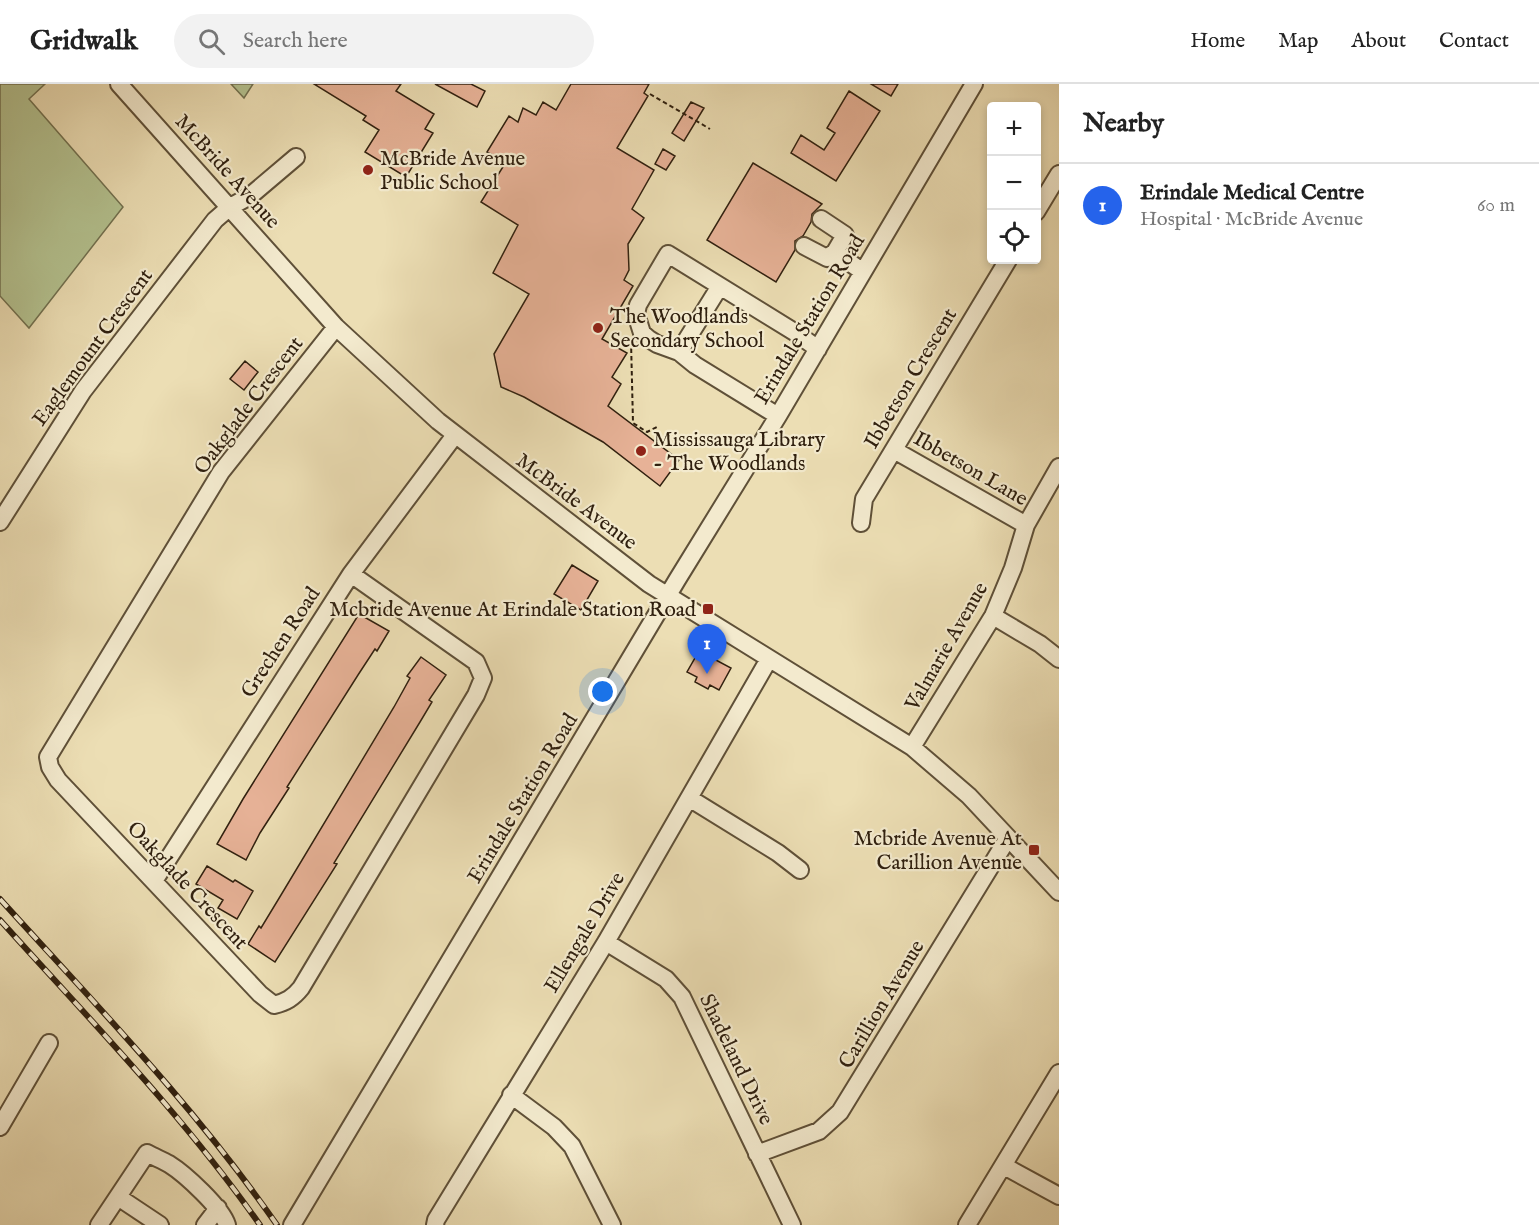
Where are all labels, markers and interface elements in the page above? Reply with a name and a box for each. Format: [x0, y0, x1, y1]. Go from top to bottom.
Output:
search box [174, 14, 594, 68]
text: Gridwalk [30, 24, 138, 59]
icon: search [195, 25, 228, 58]
text: Search here [243, 27, 348, 55]
text: Home [1190, 28, 1245, 55]
text: Map [1278, 28, 1318, 55]
text: About [1351, 28, 1406, 55]
text: Contact [1439, 28, 1509, 55]
map controls [987, 102, 1041, 264]
button: + [987, 102, 1041, 156]
text: Nearby [1083, 107, 1164, 140]
street label: McBride Avenue [168, 109, 286, 235]
place label: McBride Avenue Public School [380, 146, 526, 197]
button: − [987, 156, 1041, 210]
marker: McBride Avenue Public School [361, 163, 375, 177]
text: Erindale Medical Centre [1140, 179, 1364, 207]
text: 1 [1099, 193, 1106, 218]
text: 60 m [1477, 193, 1515, 218]
text: Hospital · McBride Avenue [1140, 207, 1363, 232]
button: locate [987, 210, 1041, 264]
street label: Erindale Station Road [749, 229, 872, 410]
street label: Eaglemount Crescent [27, 264, 159, 432]
place label: The Woodlands Secondary School [610, 304, 764, 355]
street label: Ibbetson Crescent [859, 304, 964, 454]
marker: The Woodlands Secondary School [591, 321, 605, 335]
street label: Oakglade Crescent [188, 331, 310, 480]
street label: Ibbetson Lane [908, 426, 1033, 513]
place label: Mississauga Library - The Woodlands [653, 427, 826, 478]
marker: Mississauga Library - The Woodlands [634, 444, 648, 458]
street label: McBride Avenue [510, 448, 642, 557]
street label: Valmarie Avenue [899, 577, 995, 717]
street label: Grechen Road [235, 582, 328, 703]
place label: Mcbride Avenue At Erindale Station Road [329, 597, 697, 624]
marker: Mcbride Avenue At Erindale Station Road [701, 602, 715, 616]
pin: 1 [688, 624, 726, 674]
your location [588, 677, 617, 706]
street label: Erindale Station Road [462, 708, 585, 889]
street label: Oakglade Crescent [120, 816, 253, 956]
place label: Mcbride Avenue At Carillion Avenue [853, 826, 1022, 877]
marker: Mcbride Avenue At Carillion Avenue [1027, 843, 1041, 857]
street label: Ellengale Drive [539, 867, 632, 998]
street label: Carillion Avenue [833, 935, 932, 1074]
street label: Shadeland Drive [692, 990, 779, 1130]

